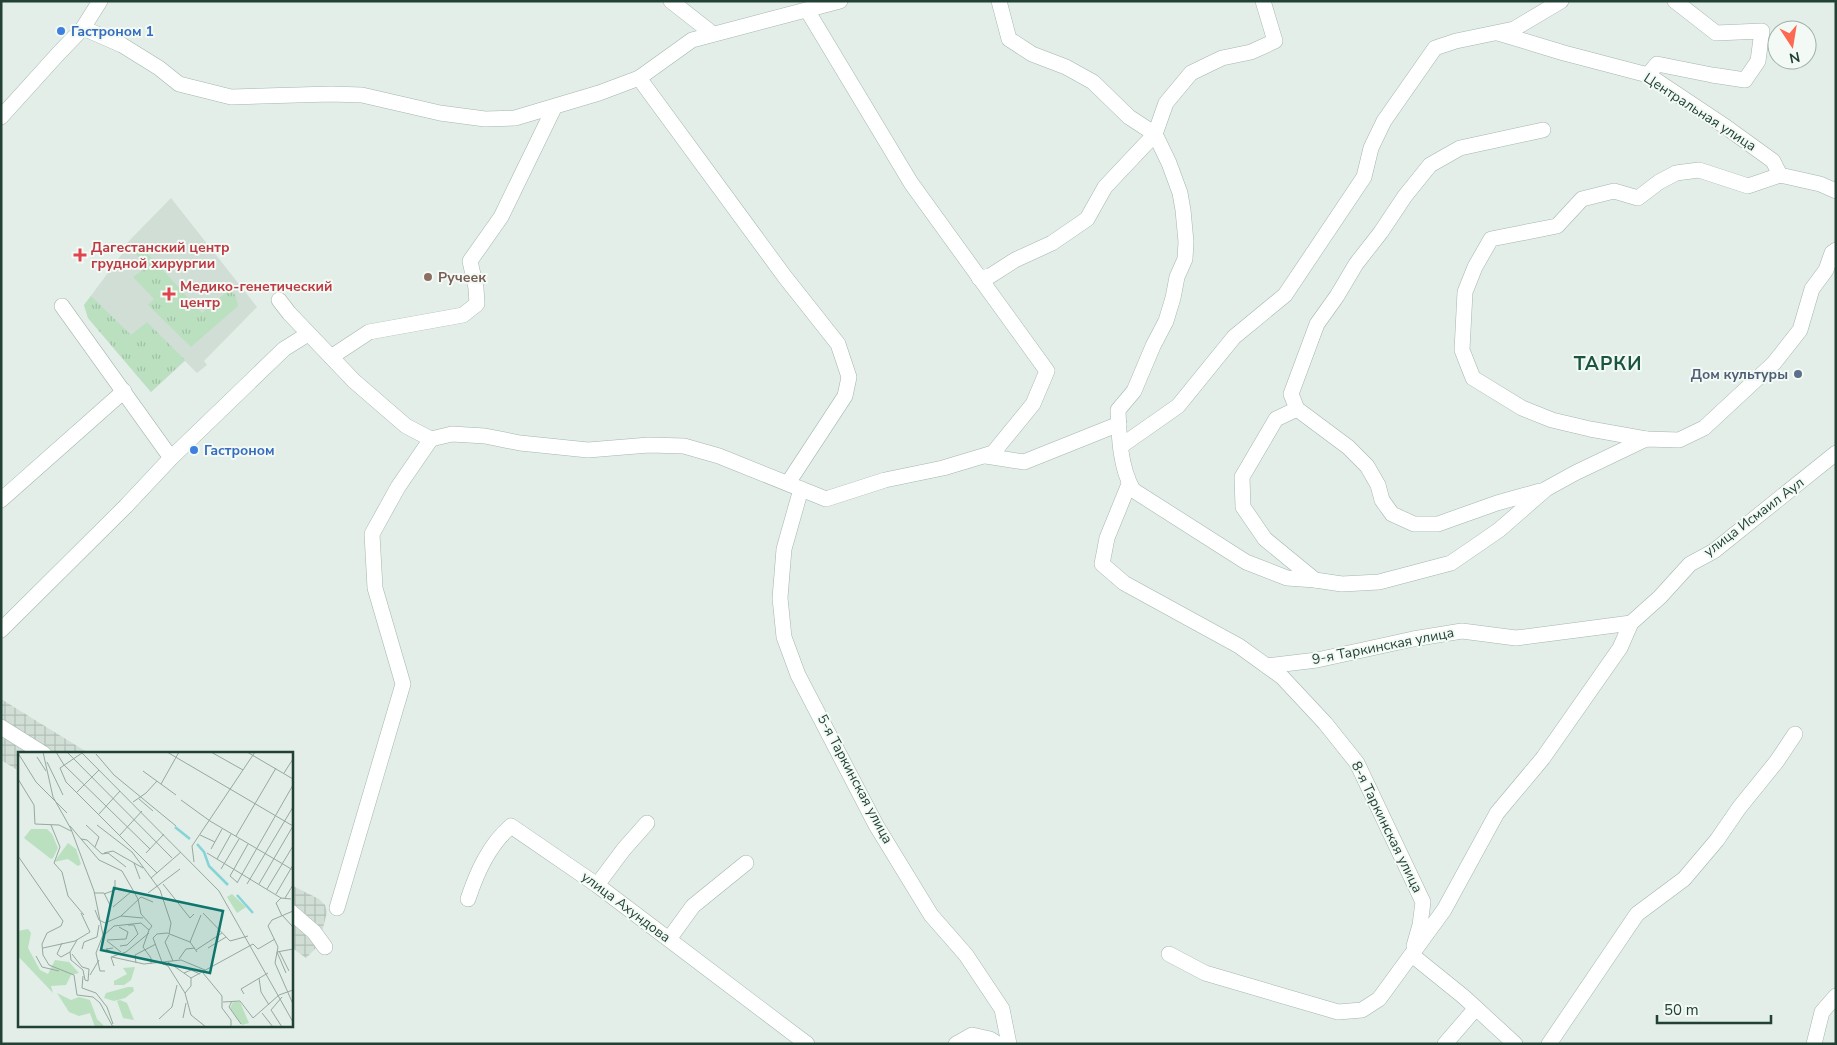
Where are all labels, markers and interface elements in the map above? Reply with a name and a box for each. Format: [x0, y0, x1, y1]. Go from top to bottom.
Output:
north arrow [1767, 20, 1817, 70]
place label: Гастроном 1 [71, 22, 154, 41]
marker: Гастроном 1 [55, 25, 67, 37]
text: N [1787, 47, 1802, 68]
street label: Центральная улица [1640, 69, 1760, 155]
place label: Дагестанский центр грудной хирургии [91, 238, 230, 273]
marker: Дагестанский центр грудной хирургии [73, 248, 87, 262]
place label: Ручеек [438, 268, 486, 287]
marker: Ручеек [422, 271, 434, 283]
place label: Медико-генетический центр [180, 277, 332, 312]
marker: Медико-генетический центр [162, 287, 176, 301]
district label: ТАРКИ [1574, 351, 1642, 377]
place label: Дом культуры [1691, 365, 1788, 384]
marker: Дом культуры [1792, 368, 1804, 380]
place label: Гастроном [204, 441, 275, 460]
marker: Гастроном [188, 444, 200, 456]
street label: улица Исмаил Аул [1700, 473, 1808, 561]
street label: 9-я Таркинская улица [1310, 623, 1456, 669]
street label: 5-я Таркинская улица [813, 711, 897, 847]
inset map [18, 752, 292, 1028]
street label: 8-я Таркинская улица [1347, 758, 1427, 896]
street label: улица Ахундова [578, 867, 674, 947]
scale bar [1657, 992, 1771, 1024]
text: 50 m [1664, 1000, 1699, 1020]

